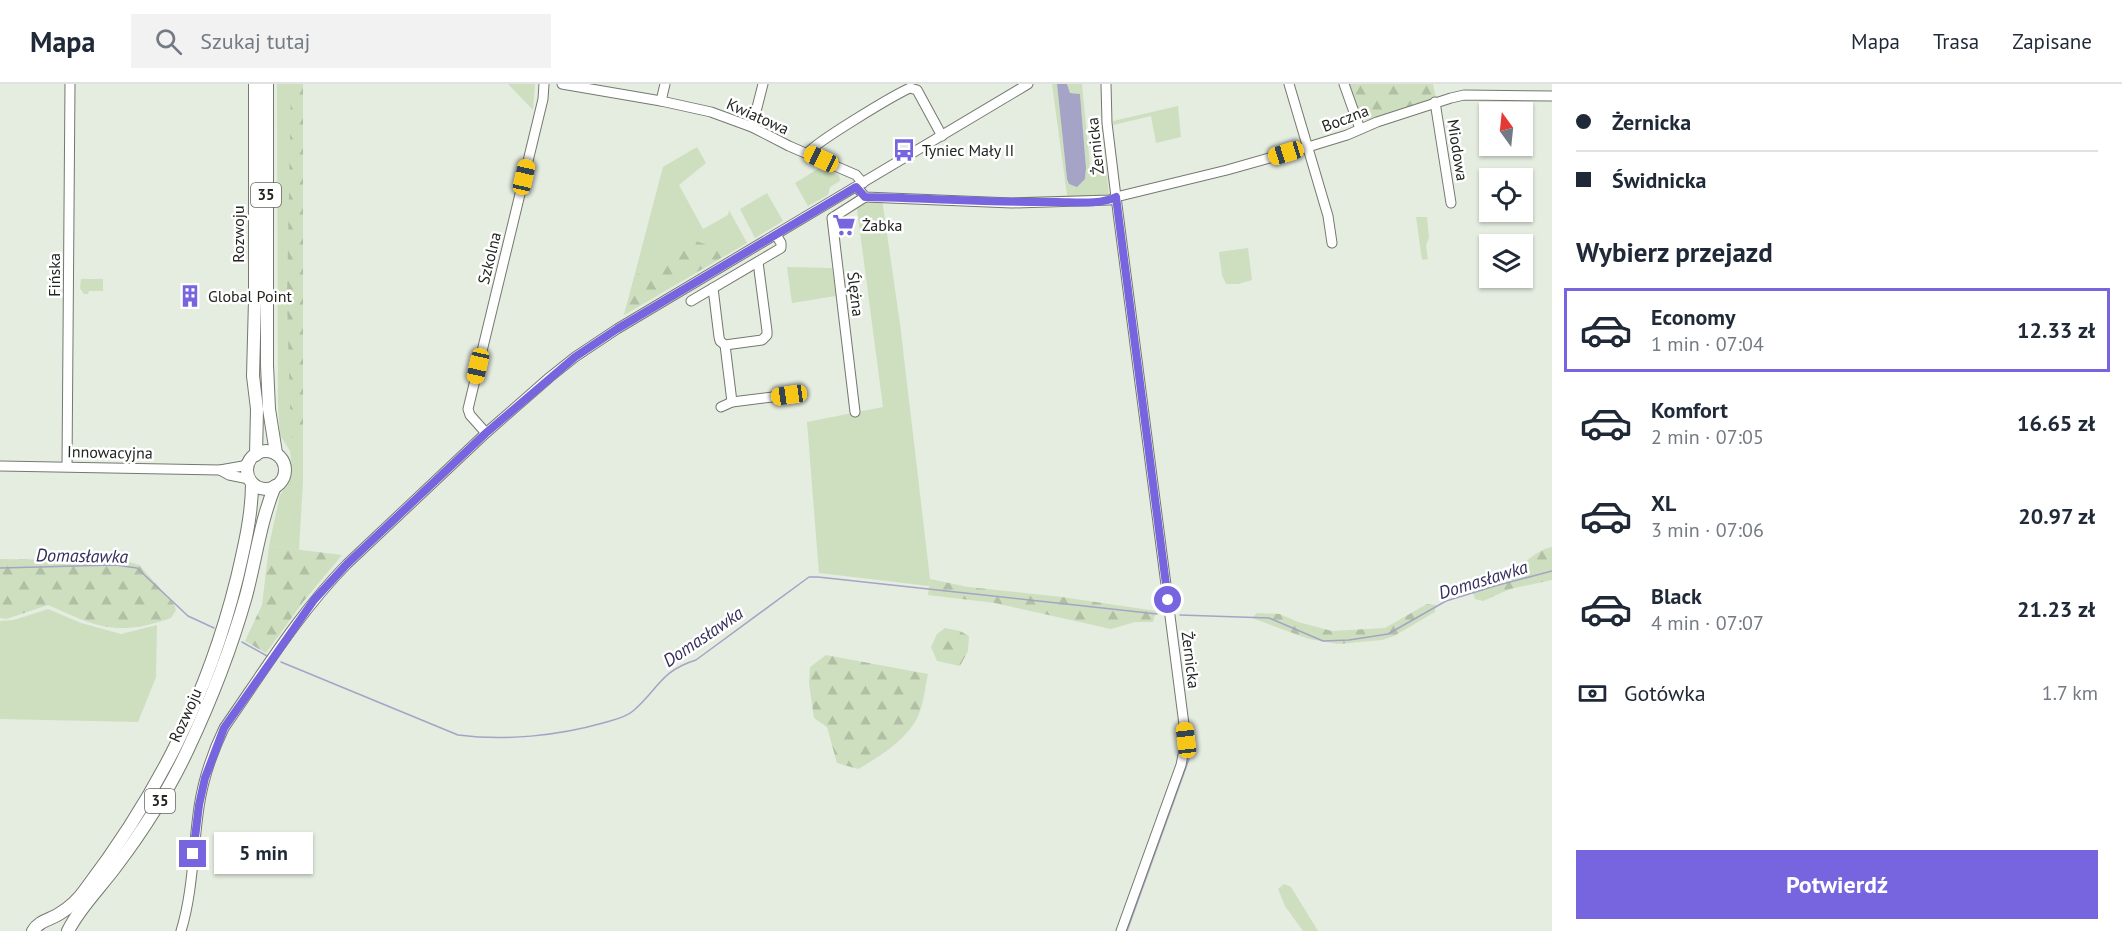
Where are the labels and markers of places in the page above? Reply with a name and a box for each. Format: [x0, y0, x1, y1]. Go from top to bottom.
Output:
bus stop icon: Tyniec Mały II [891, 137, 917, 163]
place label: Tyniec Mały II [922, 140, 1014, 160]
supermarket icon: Żabka [831, 212, 857, 238]
place label: Żabka [862, 215, 903, 235]
building icon: Global Point [177, 283, 203, 309]
place label: Global Point [208, 286, 293, 306]

